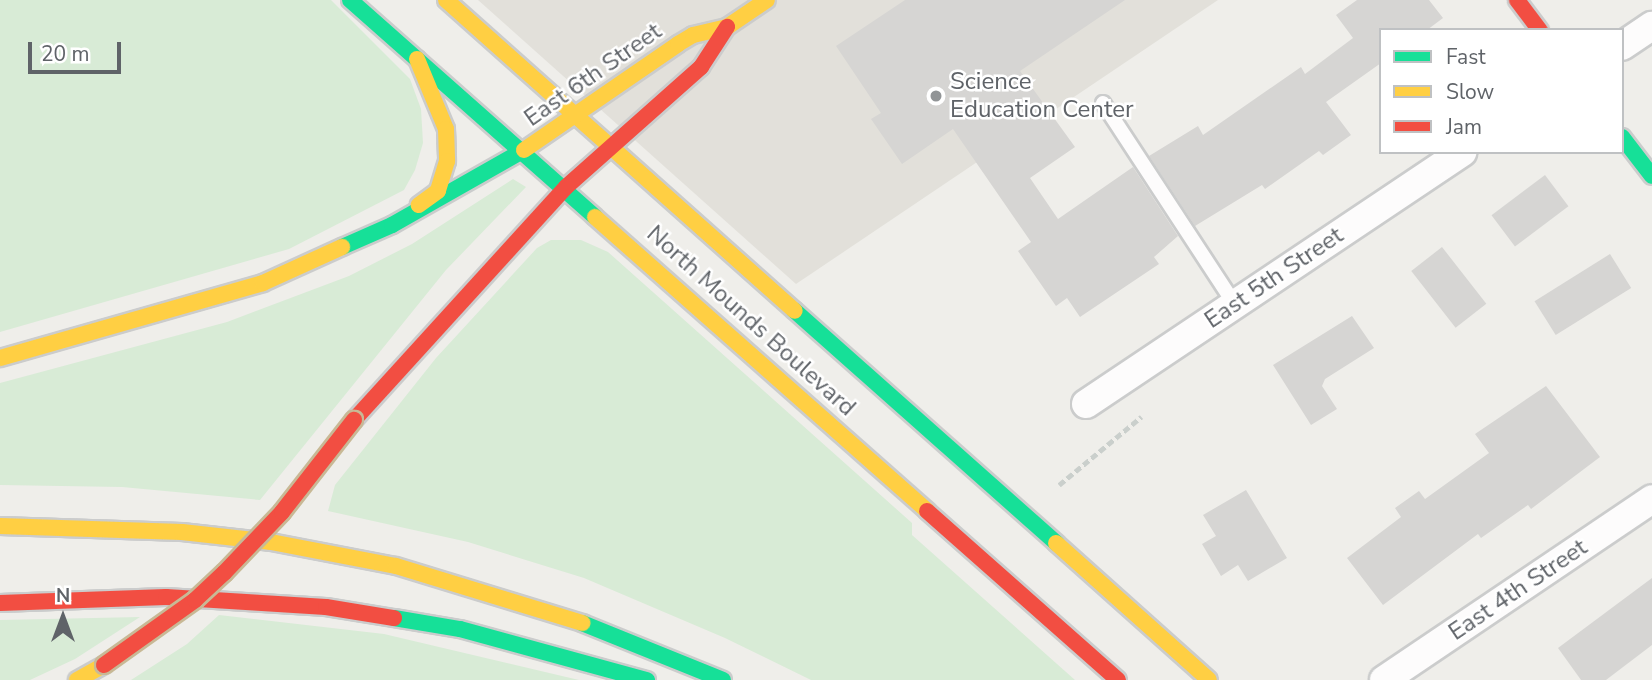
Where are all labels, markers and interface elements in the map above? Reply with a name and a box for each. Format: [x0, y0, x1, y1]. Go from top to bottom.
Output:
street label: East 6th Street [519, 17, 667, 133]
scale bar [32, 28, 124, 72]
legend [1379, 28, 1624, 154]
text: 20 m [41, 40, 90, 68]
text: Fast [1446, 43, 1486, 71]
place label: Science Education Center [950, 68, 1134, 124]
text: Slow [1446, 78, 1494, 106]
marker: Science Education Center [928, 88, 944, 104]
text: Jam [1446, 113, 1482, 141]
street label: North Mounds Boulevard [641, 220, 861, 422]
street label: East 5th Street [1199, 221, 1349, 335]
street label: East 4th Street [1443, 533, 1593, 647]
north arrow [28, 582, 98, 652]
text: N [56, 583, 70, 609]

